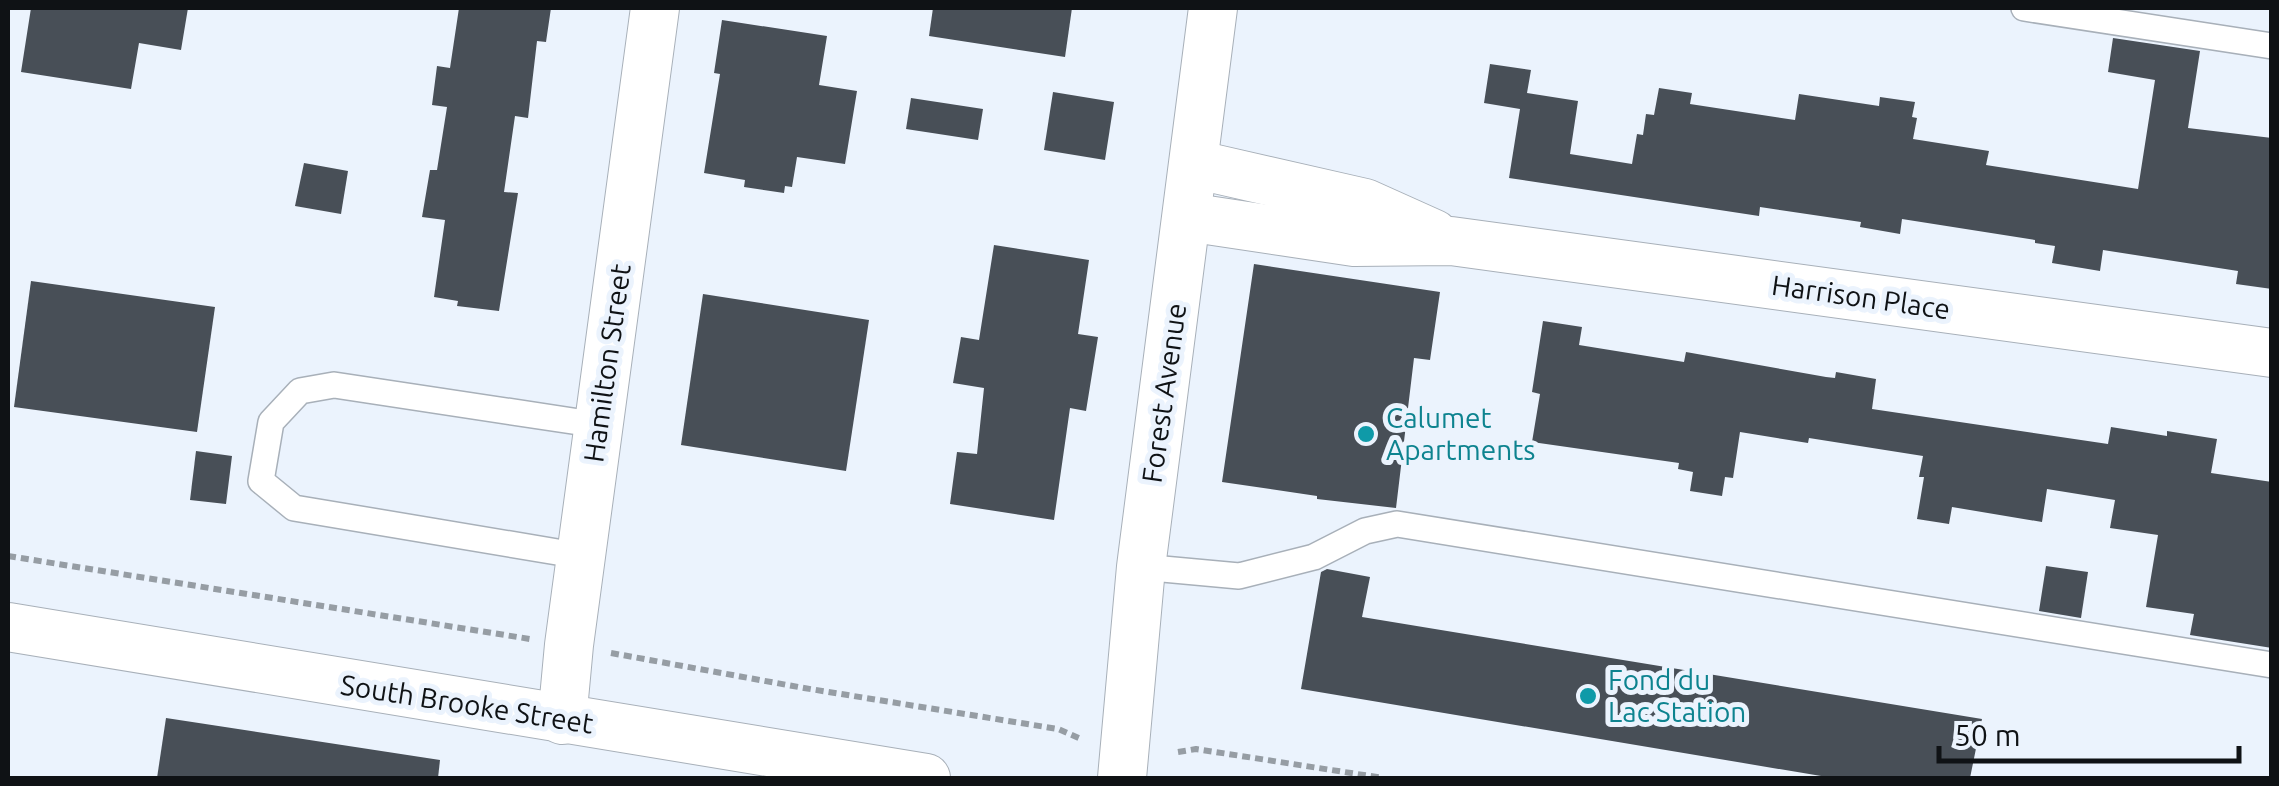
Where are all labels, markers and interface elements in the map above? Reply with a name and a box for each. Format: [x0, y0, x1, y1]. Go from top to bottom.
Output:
street label: Hamilton Street [577, 262, 636, 464]
street label: Harrison Place [1770, 269, 1952, 324]
street label: Forest Avenue [1136, 301, 1191, 485]
place label: Calumet Apartments [1386, 402, 1535, 465]
marker: Calumet Apartments [1355, 423, 1377, 445]
place label: Fond du Lac Station [1608, 664, 1746, 727]
street label: South Brooke Street [339, 668, 596, 739]
marker: Fond du Lac Station [1577, 685, 1599, 707]
scale bar [1939, 701, 2239, 763]
text: 50 m [1954, 718, 2021, 752]

